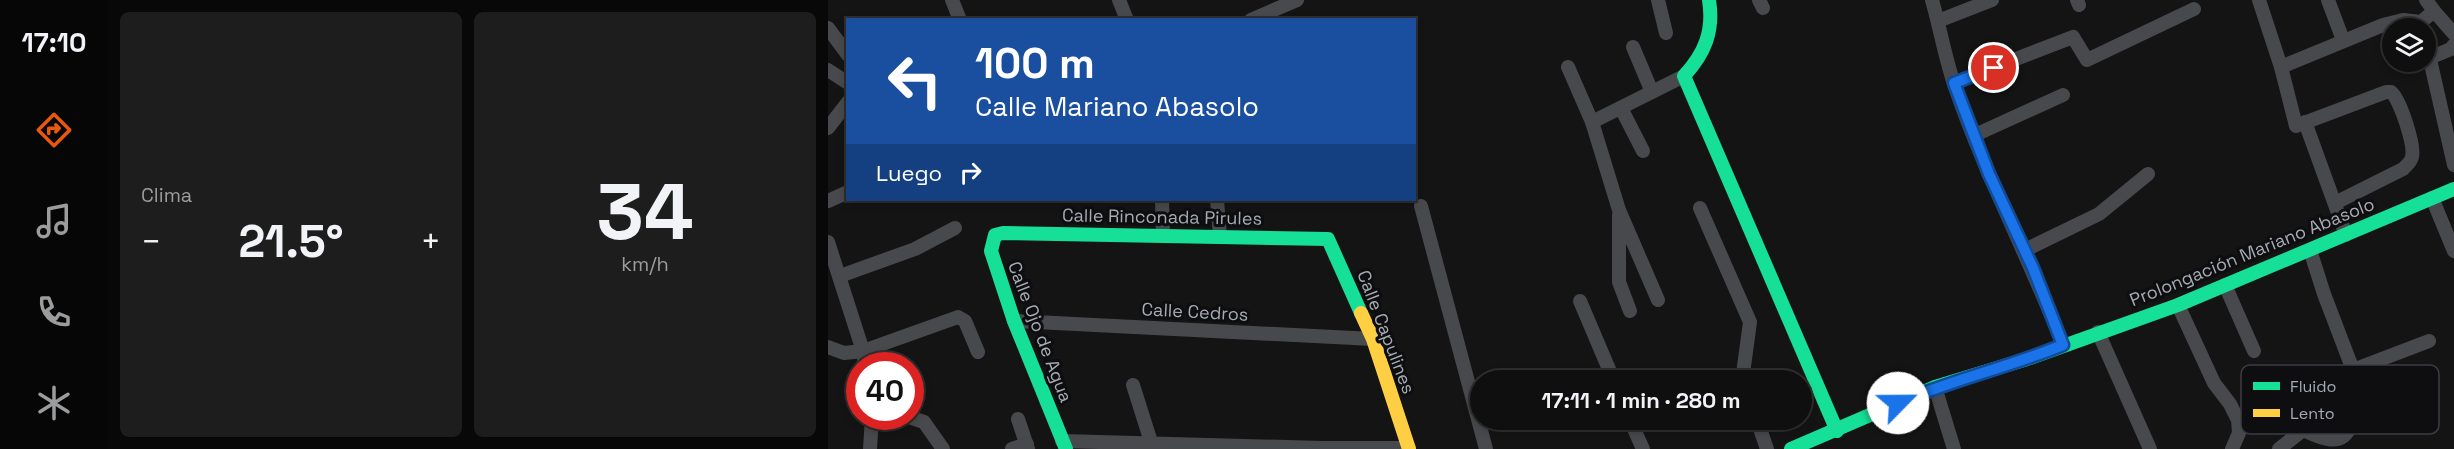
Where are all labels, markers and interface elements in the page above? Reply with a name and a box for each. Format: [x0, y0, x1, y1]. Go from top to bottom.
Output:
map controls [2382, 18, 2436, 72]
button: layers [2382, 18, 2436, 72]
text: 17:10 [22, 25, 86, 60]
text: 100 m [975, 37, 1095, 90]
icon: left [876, 42, 954, 120]
pin [1968, 42, 2019, 93]
icon: arrive [1977, 51, 2010, 84]
text: Calle Mariano Abasolo [975, 89, 1259, 124]
icon: directions [33, 109, 75, 151]
icon: right [954, 156, 987, 189]
text: Luego [876, 159, 942, 187]
text: 34 [596, 162, 694, 262]
text: Clima [141, 182, 192, 208]
street label: Prolongación Mariano Abasolo [2126, 192, 2378, 311]
icon: music [33, 200, 75, 242]
street label: Calle Rinconada Pirules [1062, 203, 1262, 230]
text: 21.5° [238, 213, 344, 270]
text: − [141, 221, 161, 263]
text: + [421, 221, 441, 263]
text: km/h [621, 251, 669, 277]
street label: Calle Ojo de Agua [1003, 258, 1078, 406]
street label: Calle Capulines [1352, 267, 1421, 397]
icon: phone [33, 291, 75, 333]
street label: Calle Cedros [1141, 297, 1249, 326]
speed limit sign: 40 [846, 352, 924, 430]
legend [2241, 365, 2439, 434]
position arrow [1866, 371, 1930, 435]
text: Fluido [2290, 376, 2336, 397]
icon: climate [33, 382, 75, 424]
text: 17:11 · 1 min · 280 m [1541, 386, 1741, 414]
text: Lento [2290, 403, 2335, 424]

